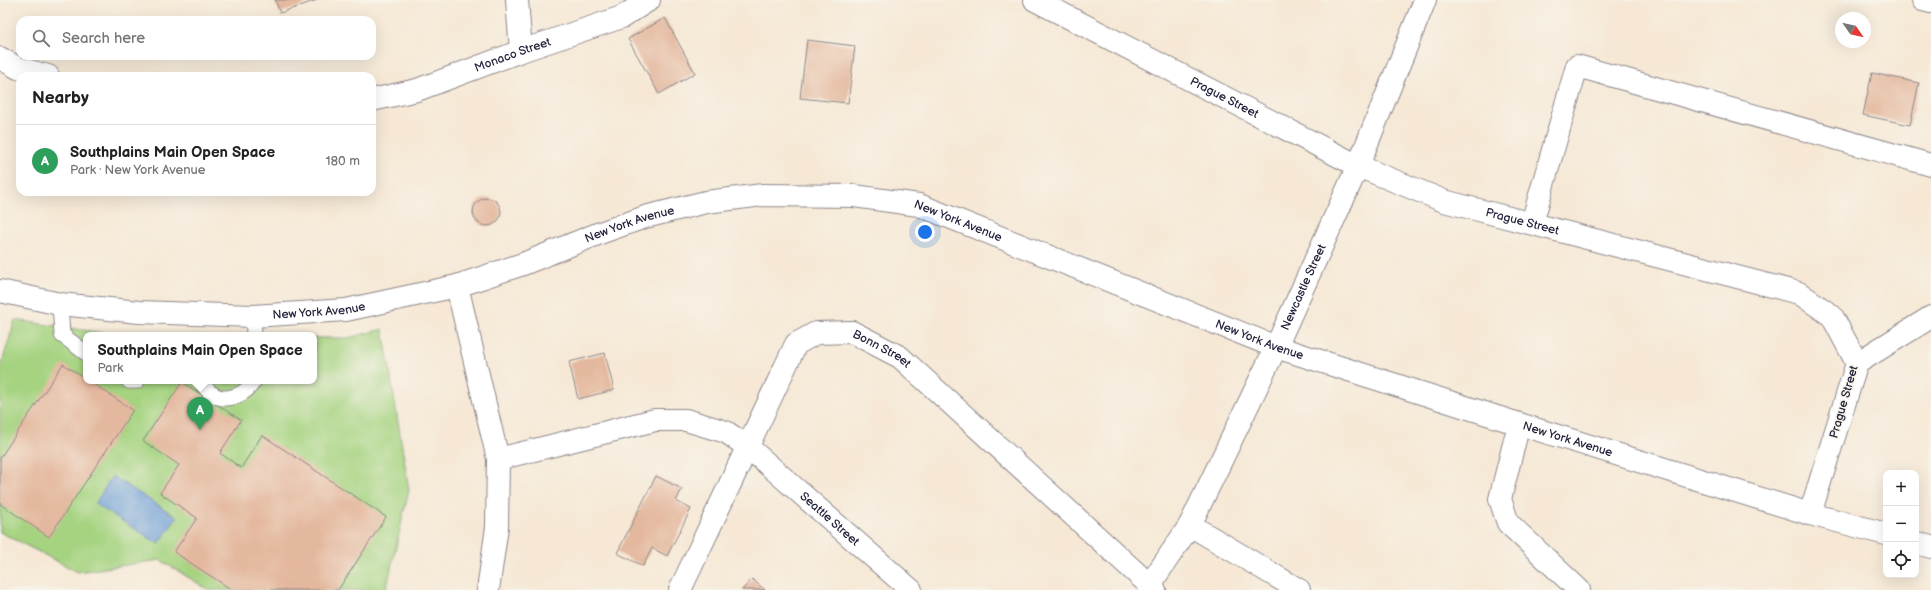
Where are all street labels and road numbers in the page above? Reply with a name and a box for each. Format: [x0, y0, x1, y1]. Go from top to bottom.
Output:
street label: Monaco Street [472, 34, 553, 75]
street label: Prague Street [1188, 74, 1262, 121]
street label: New York Avenue [912, 196, 1004, 245]
street label: New York Avenue [582, 203, 676, 246]
street label: Prague Street [1484, 205, 1561, 238]
street label: Newcastle Street [1277, 241, 1329, 332]
street label: New York Avenue [272, 299, 367, 322]
street label: New York Avenue [1213, 316, 1306, 363]
street label: Bonn Street [850, 326, 914, 371]
street label: Prague Street [1826, 364, 1862, 440]
street label: New York Avenue [1521, 418, 1615, 460]
street label: Seattle Street [797, 489, 863, 549]

